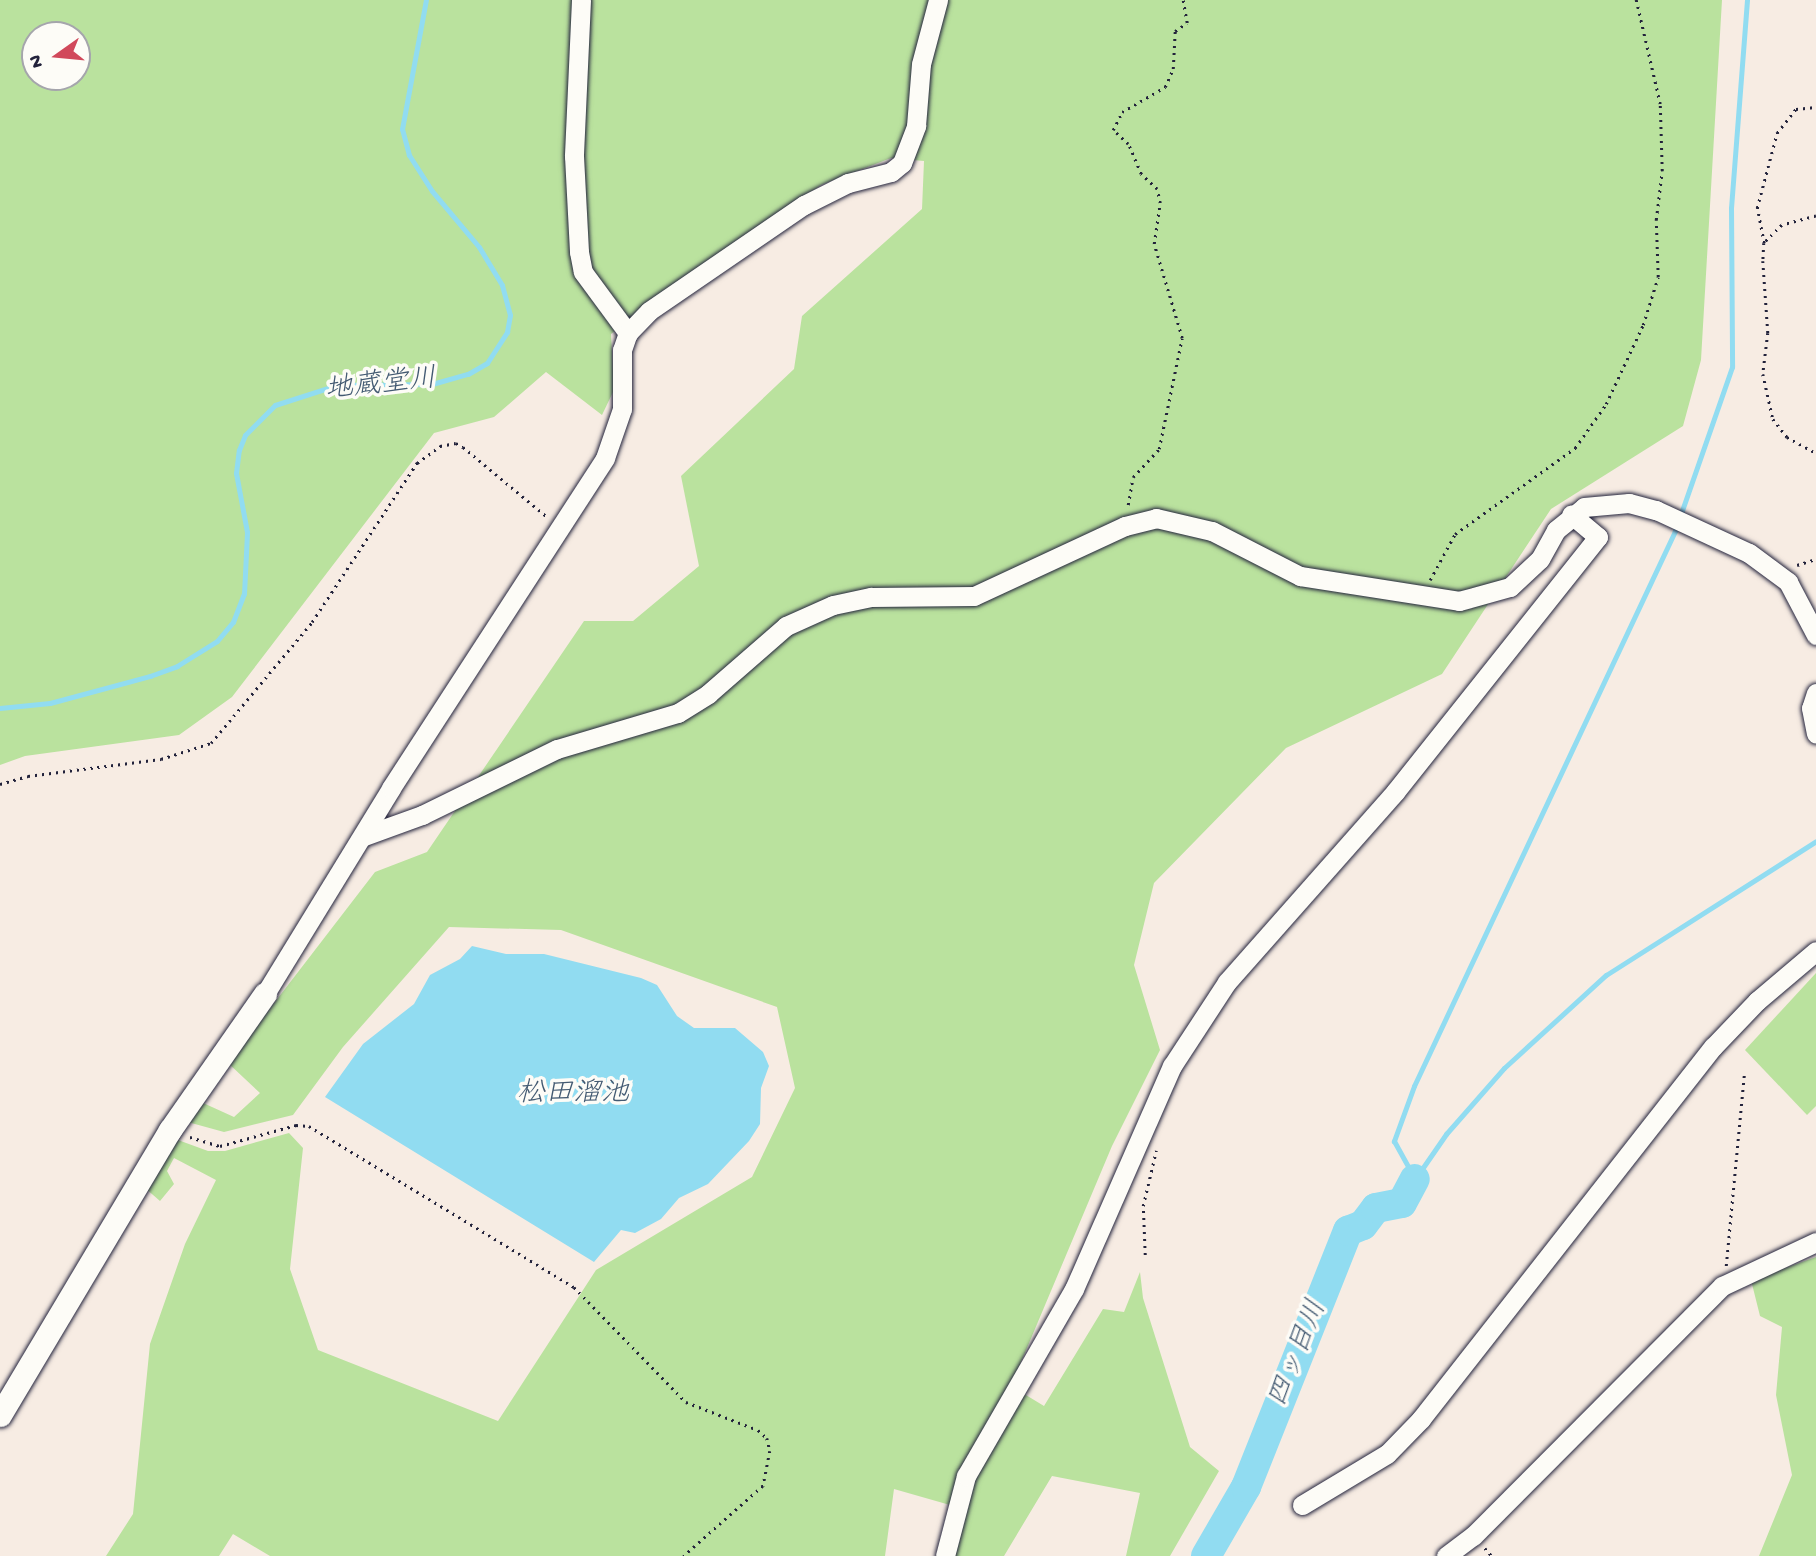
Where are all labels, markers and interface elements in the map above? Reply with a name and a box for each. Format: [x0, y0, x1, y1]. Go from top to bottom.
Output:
north arrow [21, 21, 91, 91]
text: N [24, 52, 50, 70]
water label: 地蔵堂川 [324, 363, 438, 409]
water label: 松田溜池 [517, 1078, 629, 1112]
water label: 四ッ目川 [1262, 1296, 1336, 1412]

